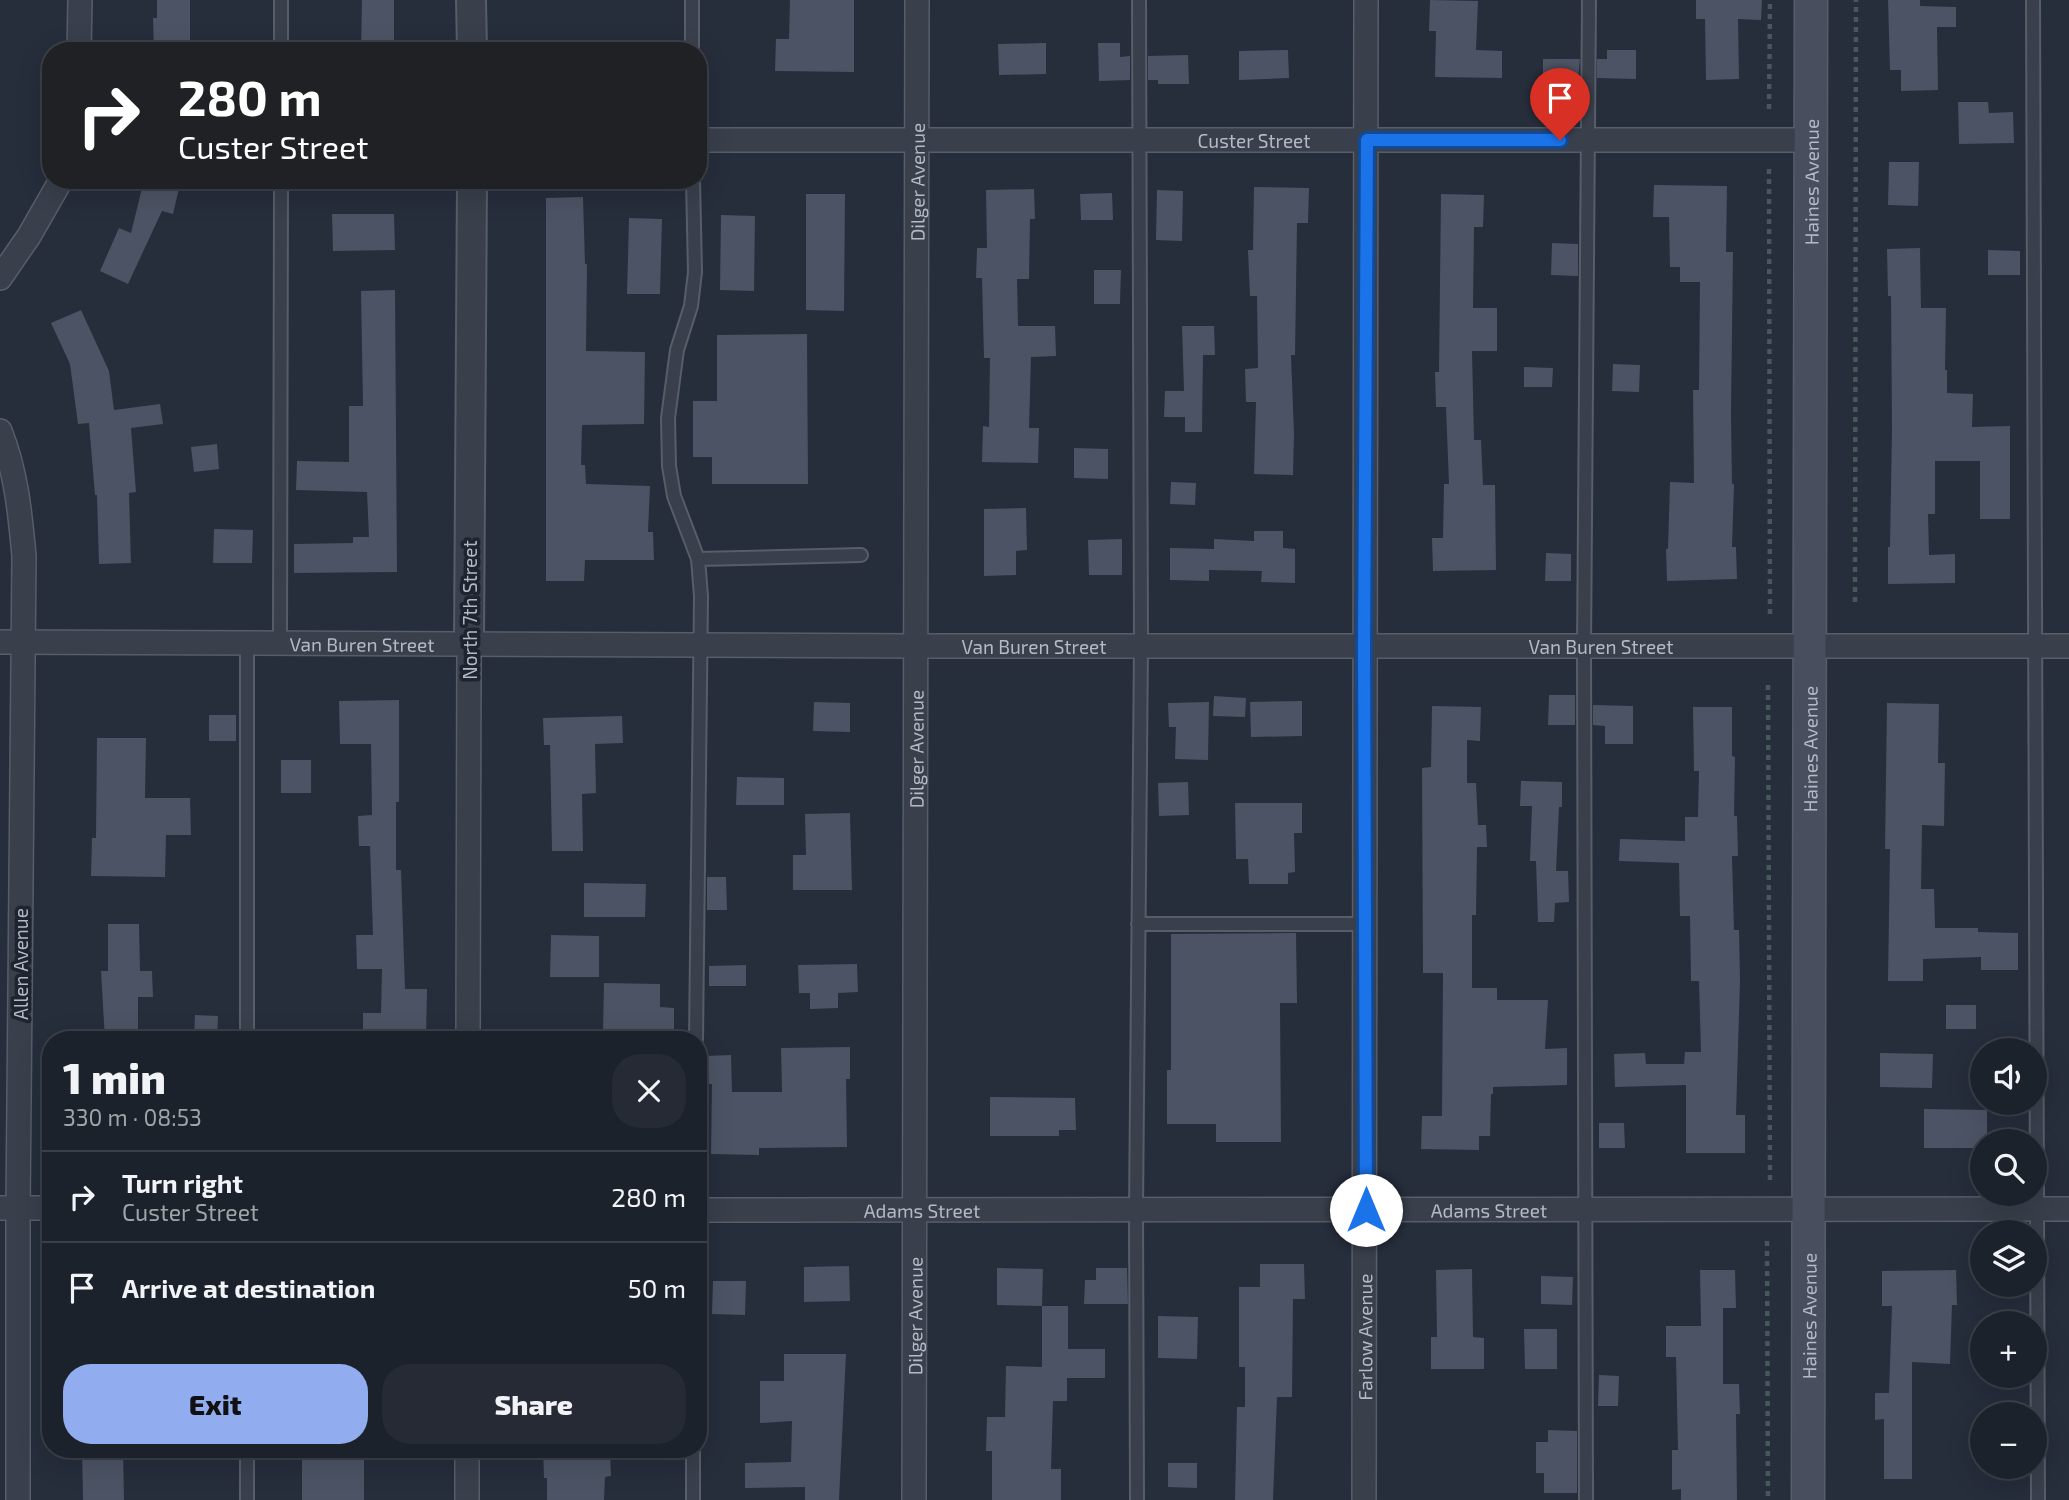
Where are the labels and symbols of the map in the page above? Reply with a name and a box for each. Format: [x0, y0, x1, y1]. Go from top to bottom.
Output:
pin [1530, 68, 1590, 140]
street label: Haines Avenue [1799, 119, 1822, 245]
street label: Dilger Avenue [905, 123, 928, 241]
street label: Custer Street [1197, 129, 1311, 152]
street label: North 7th Street [458, 540, 481, 680]
street label: Van Buren Street [289, 632, 435, 655]
street label: Van Buren Street [961, 635, 1107, 658]
street label: Van Buren Street [1528, 635, 1674, 658]
street label: Haines Avenue [1798, 686, 1821, 812]
street label: Dilger Avenue [904, 690, 927, 808]
street label: Allen Avenue [9, 908, 32, 1020]
position arrow [1329, 1173, 1403, 1247]
street label: Adams Street [864, 1198, 980, 1221]
street label: Adams Street [1431, 1198, 1547, 1221]
street label: Haines Avenue [1797, 1253, 1820, 1379]
street label: Dilger Avenue [903, 1257, 926, 1375]
street label: Farlow Avenue [1353, 1273, 1376, 1401]

